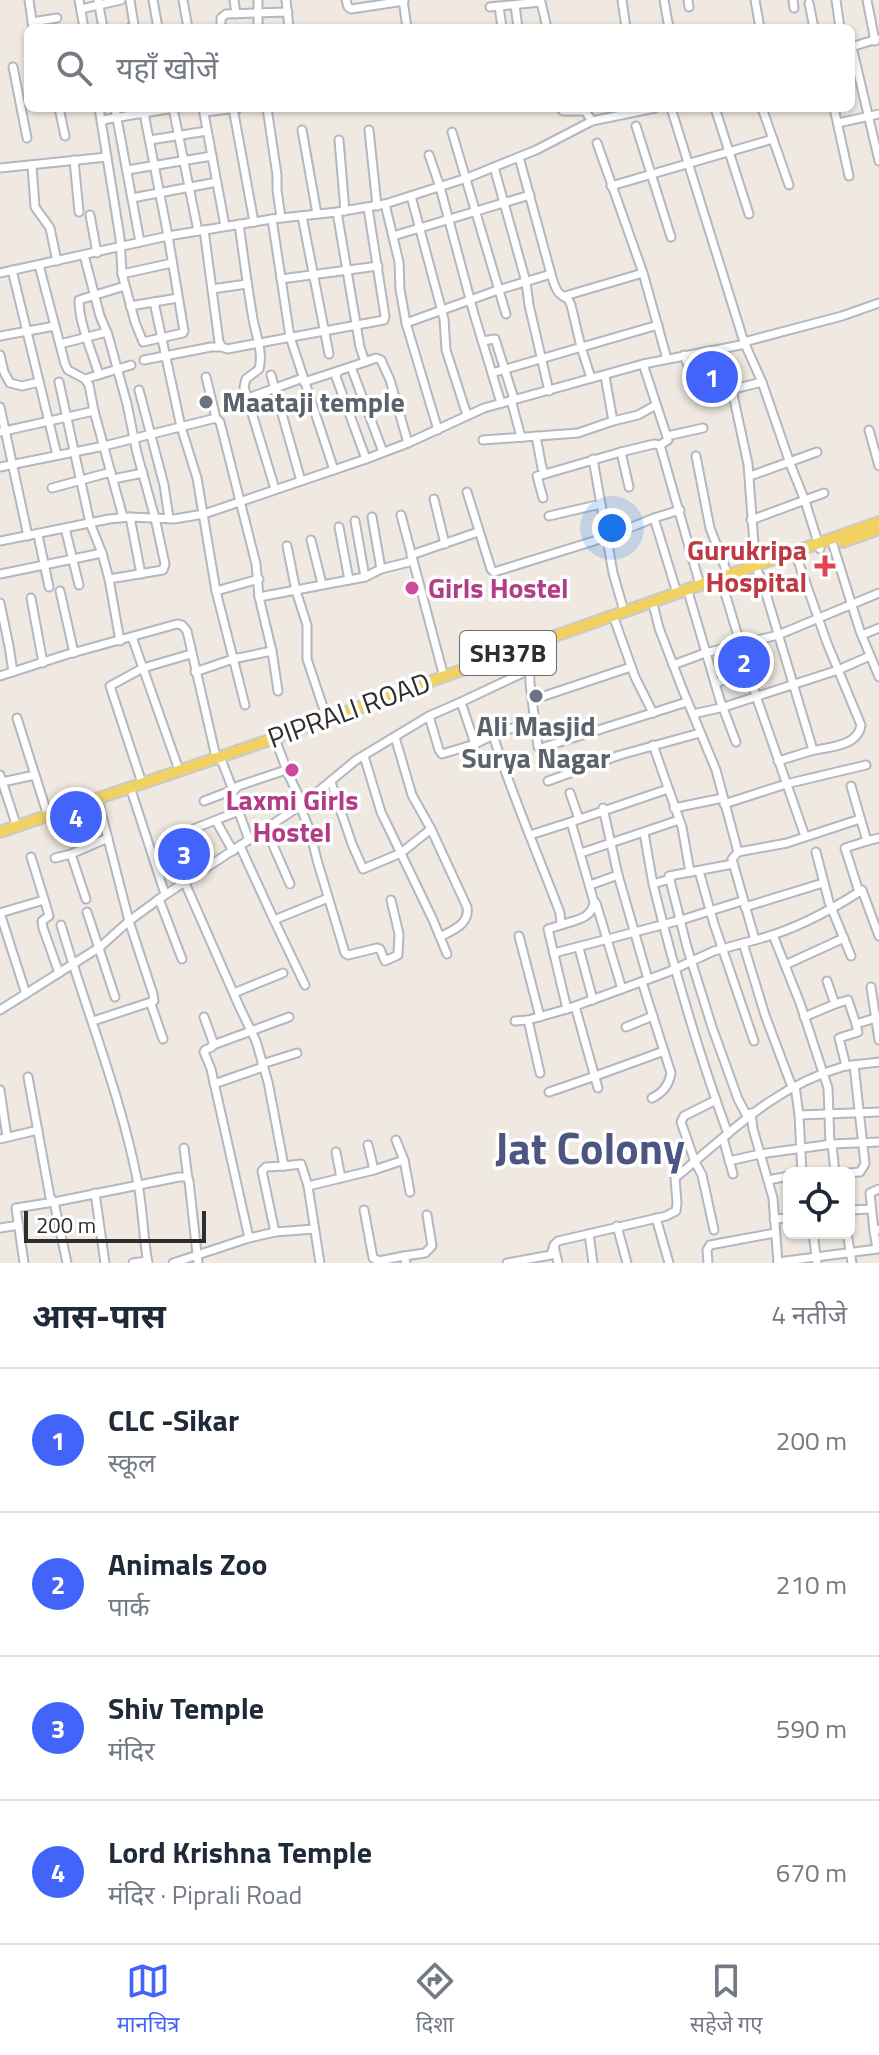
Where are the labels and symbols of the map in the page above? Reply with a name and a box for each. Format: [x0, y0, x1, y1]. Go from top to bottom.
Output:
pin: 1 [686, 347, 738, 407]
place label: Maataji temple [222, 380, 405, 423]
marker: Maataji temple [197, 393, 215, 411]
your location [592, 508, 632, 548]
place label: Gurukripa Hospital [687, 528, 807, 603]
marker: Gurukripa Hospital [814, 555, 836, 577]
place label: Girls Hostel [428, 566, 569, 609]
marker: Girls Hostel [403, 579, 421, 597]
road number: SH37B [460, 631, 556, 675]
pin: 2 [718, 632, 770, 692]
street label: PIPRALI ROAD [261, 660, 436, 759]
marker: Ali Masjid Surya Nagar [527, 687, 545, 705]
place label: Ali Masjid Surya Nagar [462, 704, 610, 779]
marker: Laxmi Girls Hostel [283, 761, 301, 779]
place label: Laxmi Girls Hostel [225, 778, 359, 853]
pin: 4 [50, 787, 102, 847]
pin: 3 [158, 824, 210, 884]
district label: Jat Colony [495, 1114, 685, 1181]
scale bar [24, 1207, 206, 1243]

